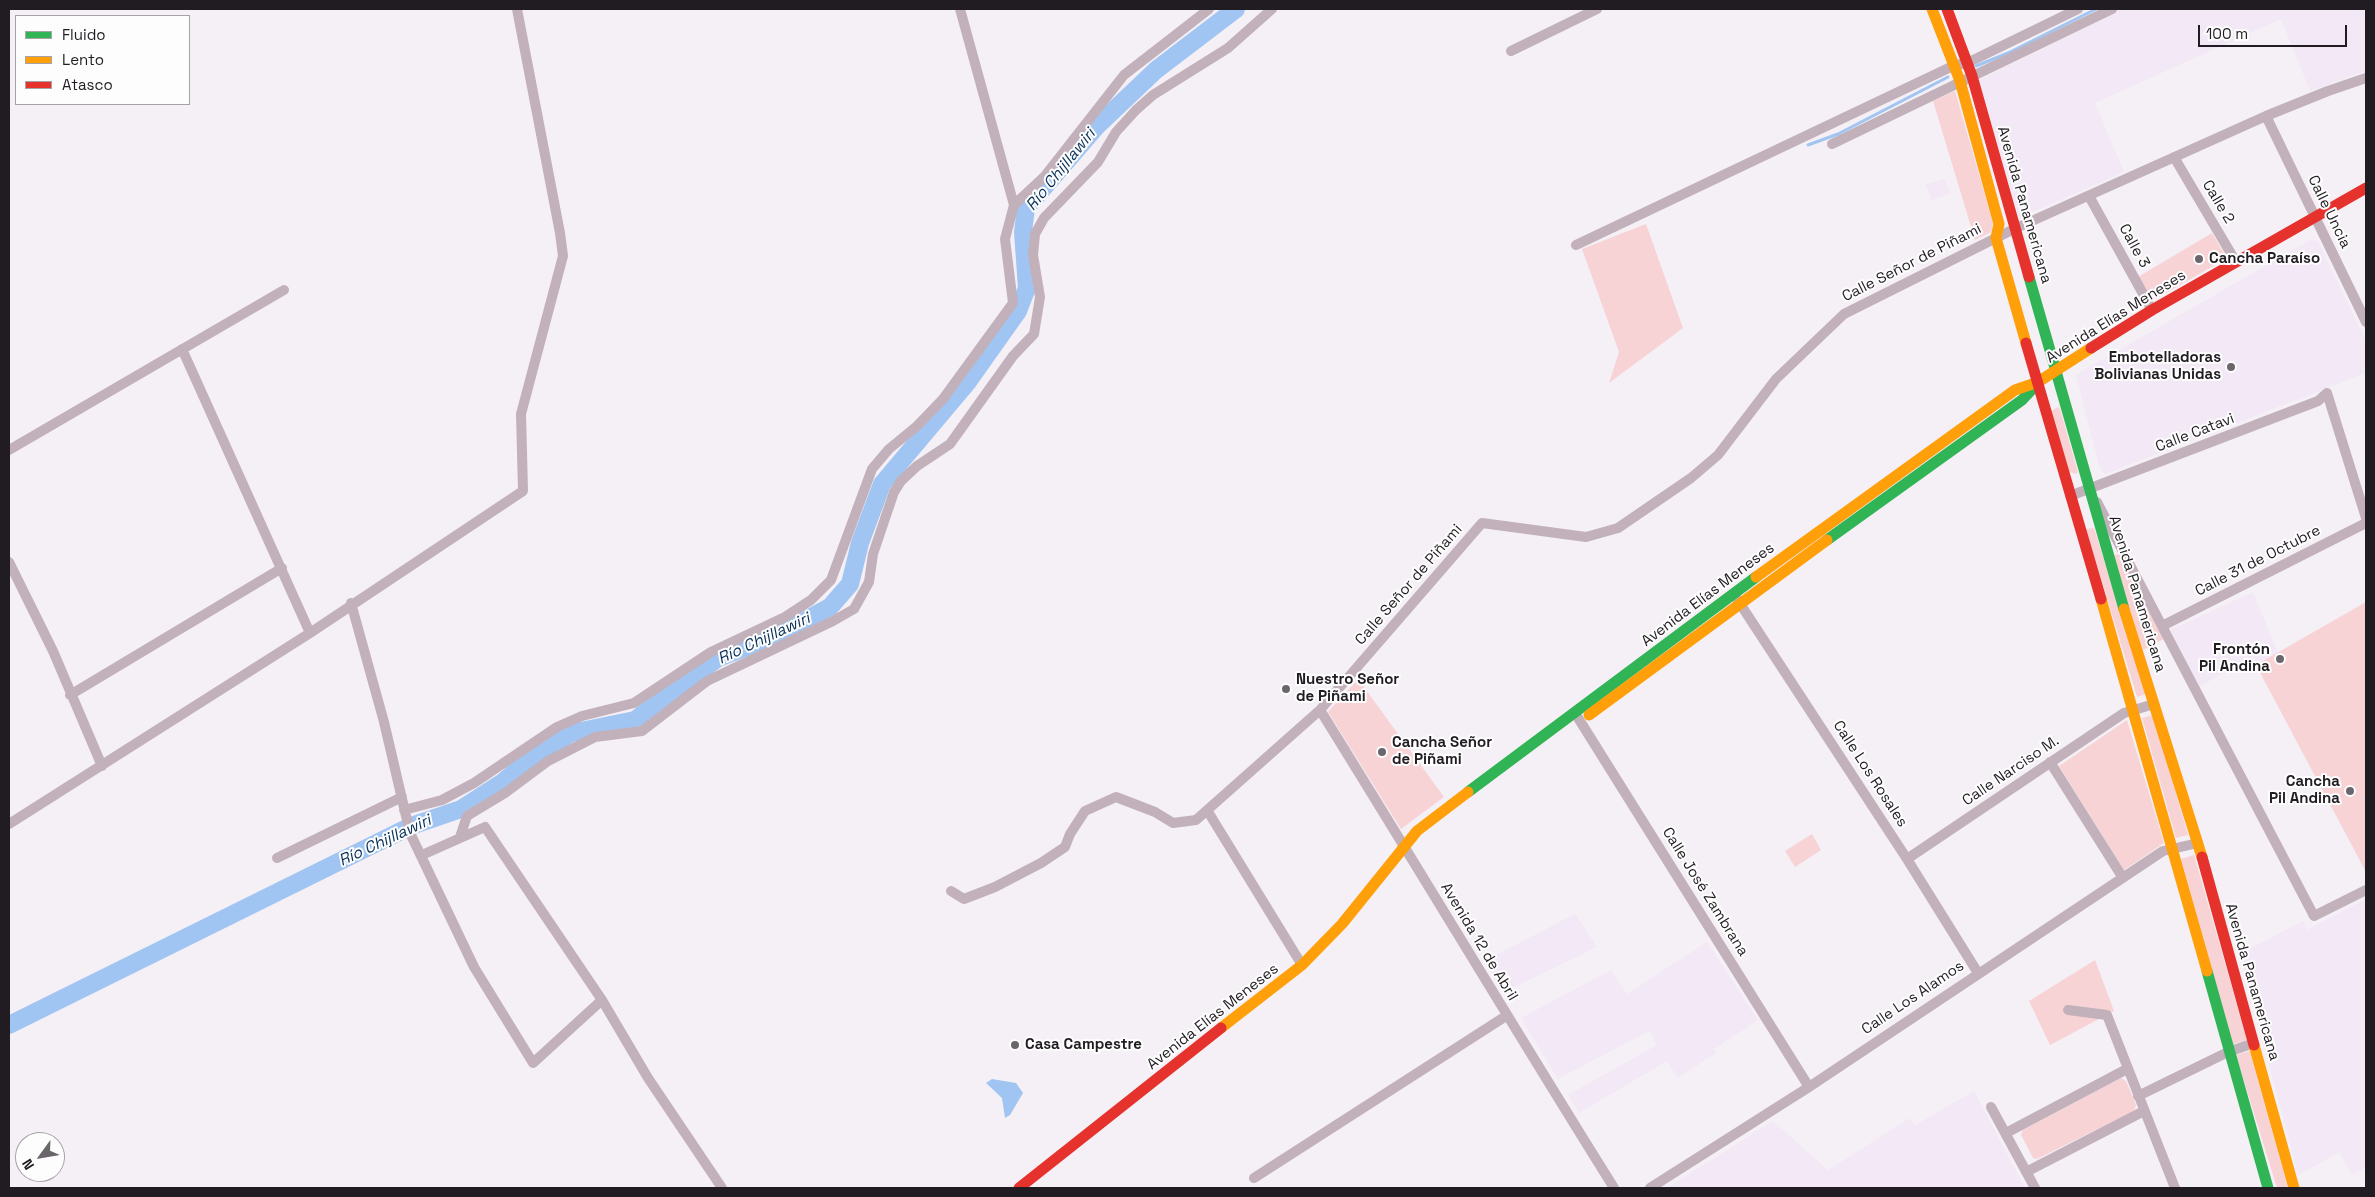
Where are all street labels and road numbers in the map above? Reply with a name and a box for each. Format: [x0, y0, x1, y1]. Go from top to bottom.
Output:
street label: Avenida Panamericana [1993, 124, 2055, 286]
street label: Calle Uncia [2304, 173, 2354, 251]
street label: Calle 2 [2198, 177, 2238, 227]
street label: Calle Señor de Piñami [1839, 220, 1985, 306]
street label: Calle 3 [2115, 221, 2153, 271]
street label: Avenida Elías Meneses [2043, 267, 2189, 367]
street label: Calle Catavi [2153, 410, 2237, 456]
street label: Avenida Panamericana [2105, 514, 2169, 674]
street label: Calle Señor de Piñami [1352, 521, 1466, 649]
street label: Calle 31 de Octubre [2192, 522, 2324, 600]
street label: Avenida Elías Meneses [1638, 539, 1778, 651]
street label: Calle Los Rosales [1829, 717, 1911, 831]
street label: Calle Narciso M. [1959, 732, 2063, 810]
street label: Calle José Zambrana [1658, 824, 1752, 960]
street label: Avenida 12 de Abril [1437, 880, 1521, 1004]
street label: Avenida Panamericana [2221, 901, 2283, 1063]
street label: Calle Los Alamos [1859, 957, 1967, 1039]
street label: Avenida Elías Meneses [1144, 960, 1282, 1074]

